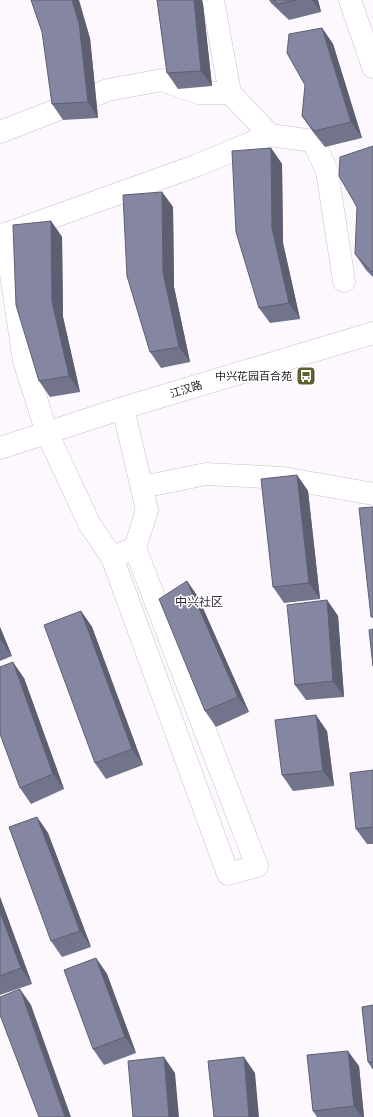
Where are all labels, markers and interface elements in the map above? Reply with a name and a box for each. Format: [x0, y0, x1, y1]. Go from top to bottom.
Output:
bus stop icon: 中兴花园百合苑 [295, 365, 317, 387]
place label: 中兴花园百合苑 [215, 370, 292, 383]
street label: 江汉路 [168, 378, 204, 401]
district label: 中兴社区 [175, 595, 223, 609]

